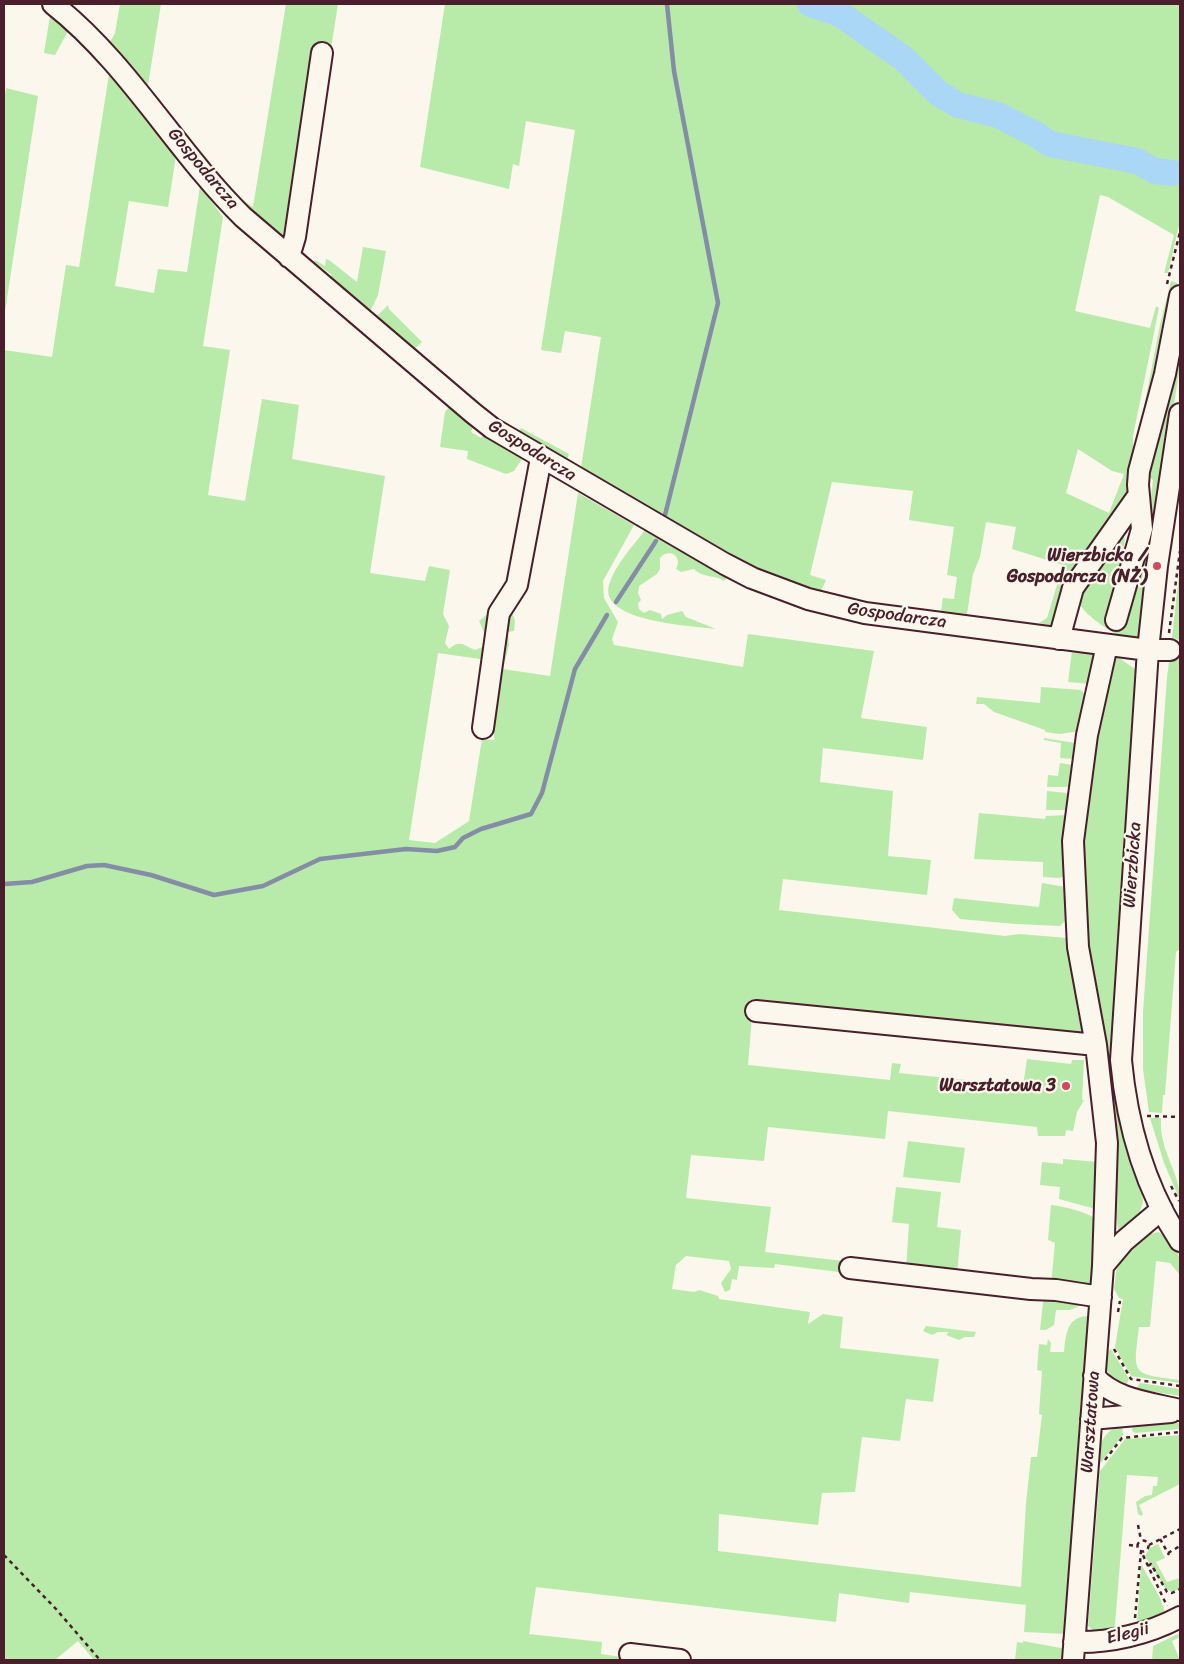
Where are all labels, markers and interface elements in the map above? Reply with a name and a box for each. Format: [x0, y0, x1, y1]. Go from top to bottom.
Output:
street label: Gospodarcza [163, 124, 243, 214]
street label: Gospodarcza [484, 415, 580, 487]
place label: Wierzbicka / Gospodarcza (NŻ) [1007, 545, 1147, 588]
marker: Wierzbicka / Gospodarcza (NŻ) [1151, 560, 1163, 572]
street label: Gospodarcza [846, 598, 948, 634]
street label: Wierzbicka [1119, 821, 1147, 909]
place label: Warsztatowa 3 [939, 1075, 1056, 1097]
marker: Warsztatowa 3 [1060, 1080, 1072, 1092]
street label: Warsztatowa [1077, 1370, 1105, 1474]
street label: Elegii [1104, 1618, 1152, 1650]

